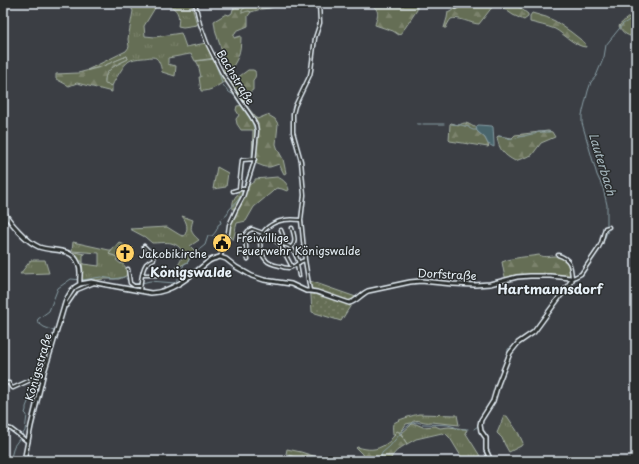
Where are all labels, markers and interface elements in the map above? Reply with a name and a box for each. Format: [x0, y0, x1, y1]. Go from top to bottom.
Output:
street label: Bachstraße [213, 46, 259, 108]
water label: Lauterbach [585, 130, 621, 198]
place label: Freiwillige Feuerwehr Königswalde [236, 229, 360, 259]
public building icon: Freiwillige Feuerwehr Königswalde [211, 232, 233, 254]
church icon: Jakobikirche [114, 242, 136, 264]
place label: Jakobikirche [139, 245, 207, 262]
district label: Königswalde [150, 262, 232, 281]
street label: Dorfstraße [417, 264, 477, 284]
district label: Hartmannsdorf [497, 279, 604, 298]
street label: Königsstraße [20, 331, 56, 403]

